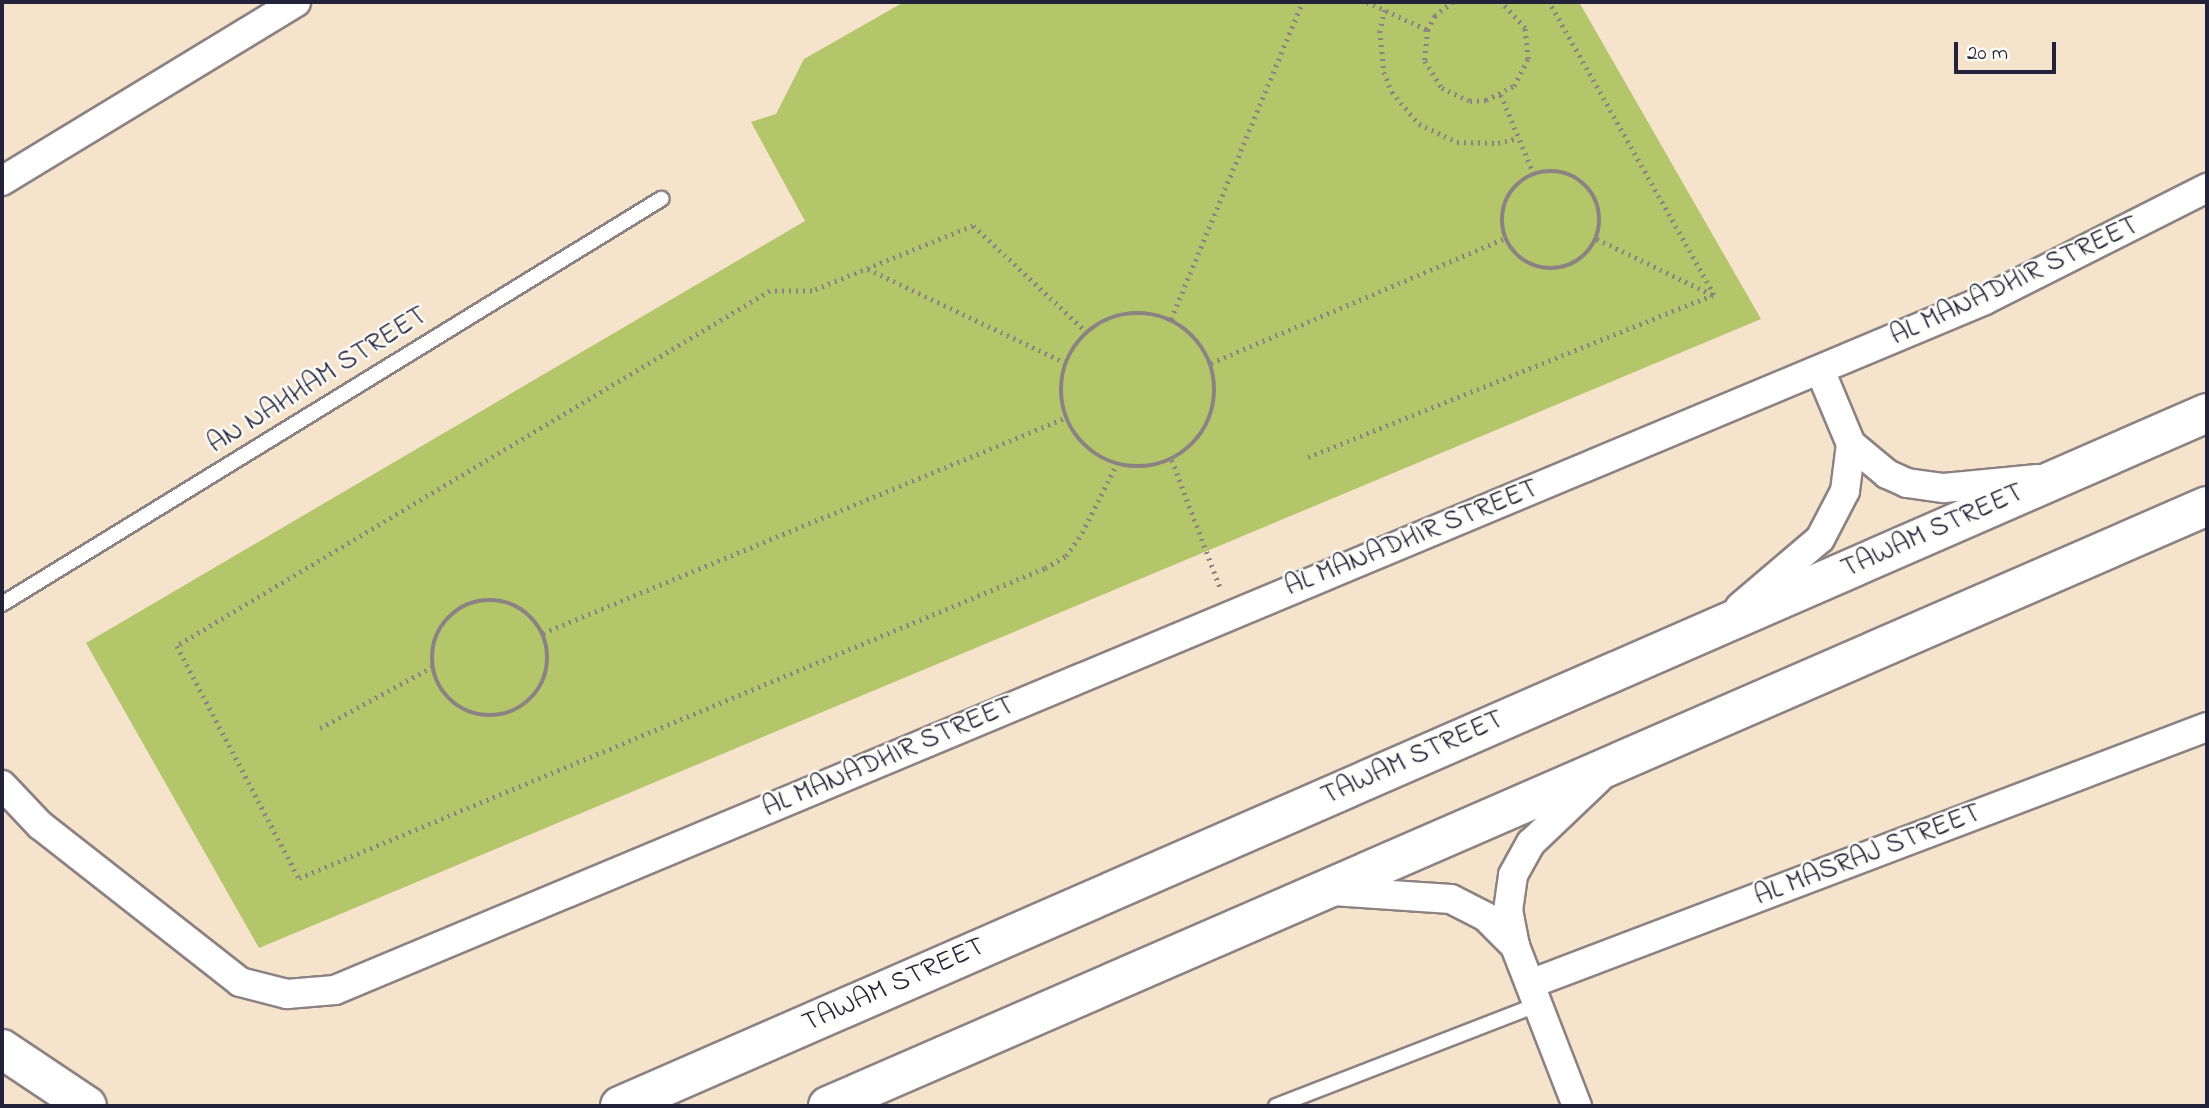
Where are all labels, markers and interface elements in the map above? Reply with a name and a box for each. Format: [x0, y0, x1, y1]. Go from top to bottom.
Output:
scale bar [1957, 28, 2058, 72]
text: 20 m [1967, 39, 2008, 69]
street label: AL MANADHIR STREET [1885, 210, 2145, 354]
street label: AN NAHHAM STREET [202, 300, 434, 462]
street label: AL MANADHIR STREET [1280, 473, 1544, 605]
street label: TAWAM STREET [1837, 477, 2029, 587]
street label: AL MANADHIR STREET [758, 690, 1020, 826]
street label: TAWAM STREET [1317, 704, 1509, 814]
street label: AL MASRAJ STREET [1750, 797, 1986, 915]
street label: TAWAM STREET [798, 931, 990, 1041]

